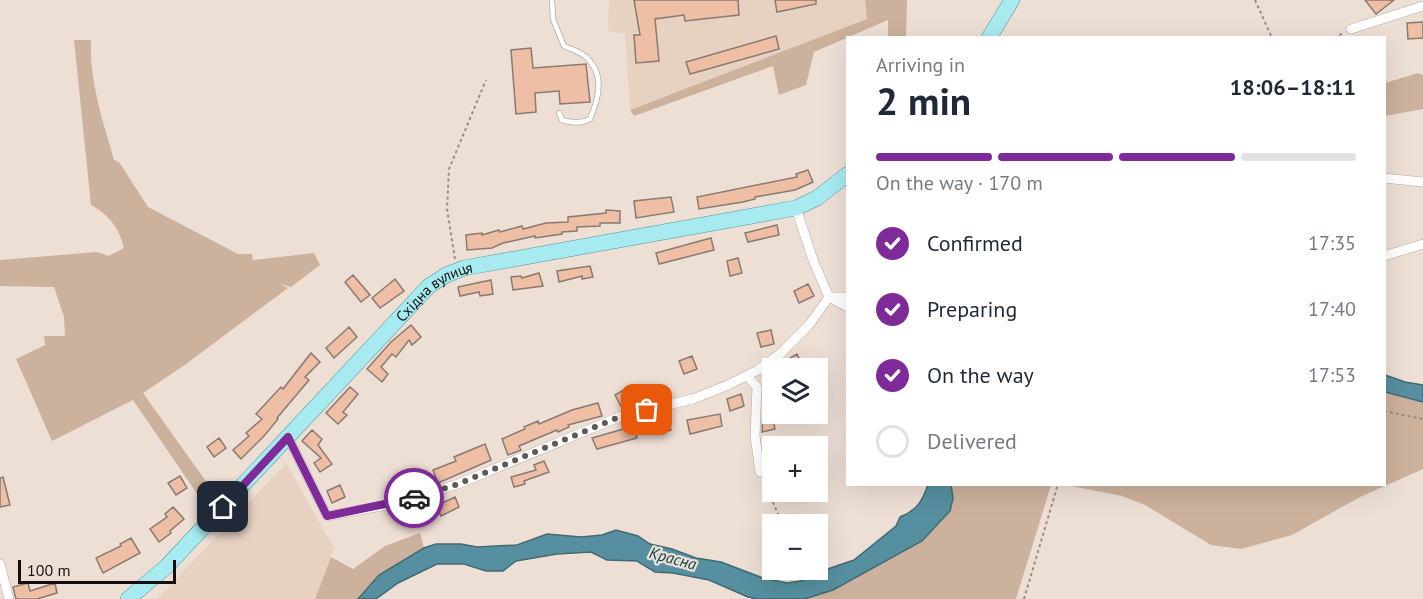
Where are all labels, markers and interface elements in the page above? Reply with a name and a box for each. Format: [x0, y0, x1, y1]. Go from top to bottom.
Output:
text: Arriving in [876, 52, 965, 78]
text: 18:06–18:11 [1230, 73, 1356, 101]
text: 2 min [876, 75, 971, 126]
text: On the way · 170 m [876, 170, 1043, 196]
icon: check [876, 227, 909, 260]
text: Confirmed [927, 229, 1023, 257]
text: 17:35 [1308, 230, 1356, 256]
street label: Східна вулиця [391, 257, 474, 325]
icon: check [876, 293, 909, 326]
text: Preparing [927, 295, 1017, 323]
text: 17:40 [1308, 296, 1356, 322]
map controls [762, 358, 828, 580]
button: layers [762, 358, 828, 424]
icon: check [876, 359, 909, 392]
text: On the way [927, 361, 1034, 389]
text: 17:53 [1308, 362, 1356, 388]
pin [621, 384, 672, 435]
icon: bag [630, 393, 663, 426]
text: Delivered [927, 427, 1017, 455]
button: + [762, 436, 828, 502]
courier [384, 468, 444, 528]
pin [197, 481, 248, 532]
icon: car [398, 482, 431, 515]
icon: home [206, 490, 239, 523]
button: − [762, 514, 828, 580]
water label: Красна [647, 542, 699, 574]
scale bar [18, 557, 176, 584]
text: 100 m [27, 560, 70, 580]

